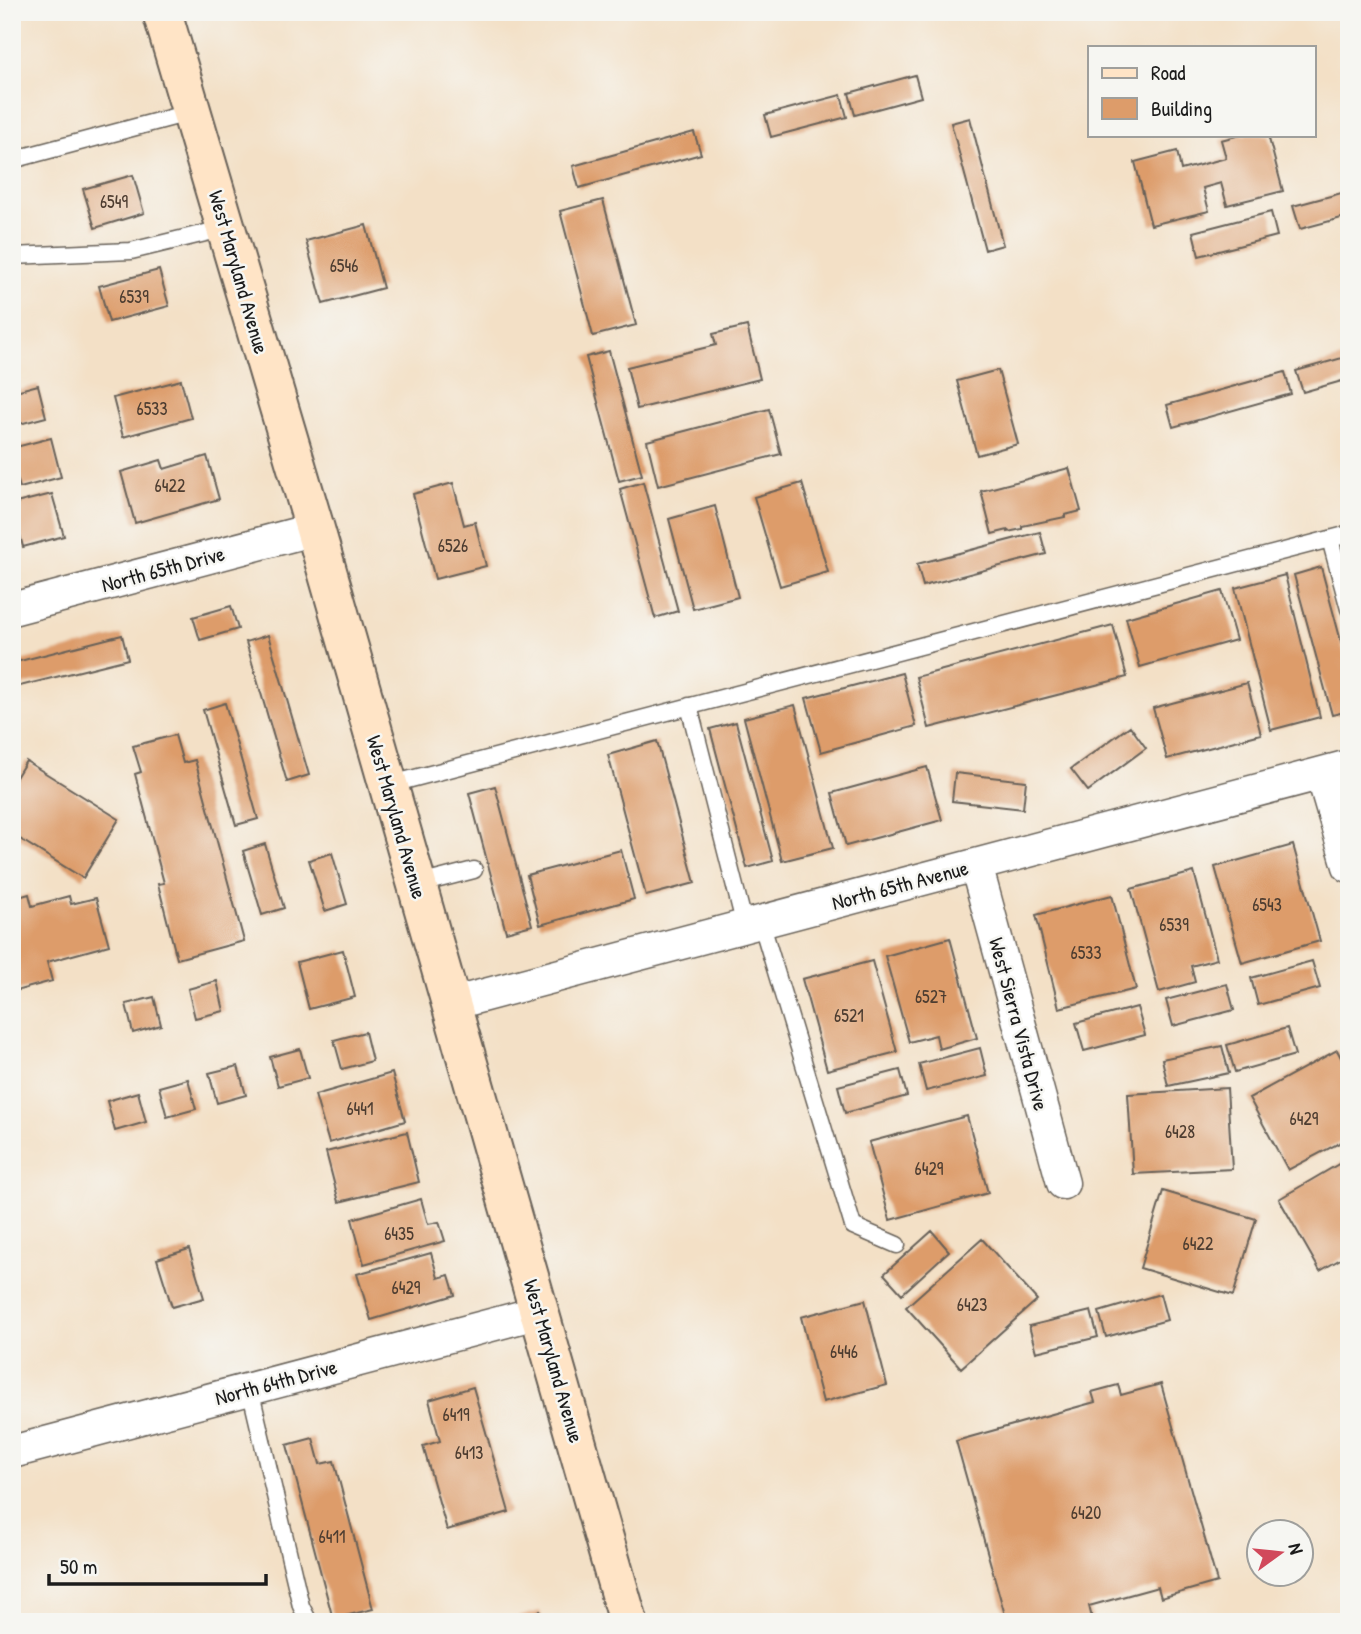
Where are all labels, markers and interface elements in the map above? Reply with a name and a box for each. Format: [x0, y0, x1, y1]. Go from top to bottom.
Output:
legend [1088, 46, 1316, 136]
text: Road [1151, 58, 1185, 87]
text: Building [1151, 94, 1212, 123]
street label: West Maryland Avenue [202, 187, 276, 357]
house number: 6549 [100, 189, 128, 214]
house number: 6546 [330, 253, 358, 278]
house number: 6539 [119, 284, 149, 309]
house number: 6533 [137, 396, 167, 421]
house number: 6422 [155, 473, 186, 498]
house number: 6526 [438, 533, 468, 558]
street label: North 65th Drive [98, 539, 228, 599]
street label: West Maryland Avenue [360, 732, 434, 902]
street label: North 65th Avenue [829, 853, 971, 917]
house number: 6543 [1252, 892, 1282, 917]
house number: 6539 [1159, 912, 1189, 937]
street label: West Sierra Vista Drive [982, 934, 1056, 1114]
house number: 6533 [1071, 940, 1101, 965]
house number: 6527 [915, 984, 947, 1009]
house number: 6521 [834, 1003, 864, 1028]
house number: 6441 [346, 1096, 374, 1121]
house number: 6429 [1290, 1106, 1319, 1131]
house number: 6428 [1165, 1119, 1195, 1144]
house number: 6429 [915, 1156, 944, 1181]
house number: 6435 [384, 1221, 414, 1246]
house number: 6422 [1183, 1231, 1214, 1256]
house number: 6429 [392, 1275, 421, 1300]
street label: West Maryland Avenue [517, 1276, 591, 1446]
house number: 6423 [957, 1292, 987, 1317]
house number: 6446 [830, 1339, 858, 1364]
street label: North 64th Drive [212, 1352, 340, 1412]
house number: 6419 [442, 1402, 470, 1427]
house number: 6413 [455, 1440, 483, 1465]
house number: 6420 [1071, 1500, 1101, 1525]
north arrow [1246, 1518, 1316, 1588]
house number: 6411 [319, 1524, 346, 1549]
text: N [1283, 1540, 1310, 1557]
scale bar [49, 1543, 266, 1587]
text: 50 m [60, 1552, 97, 1581]

